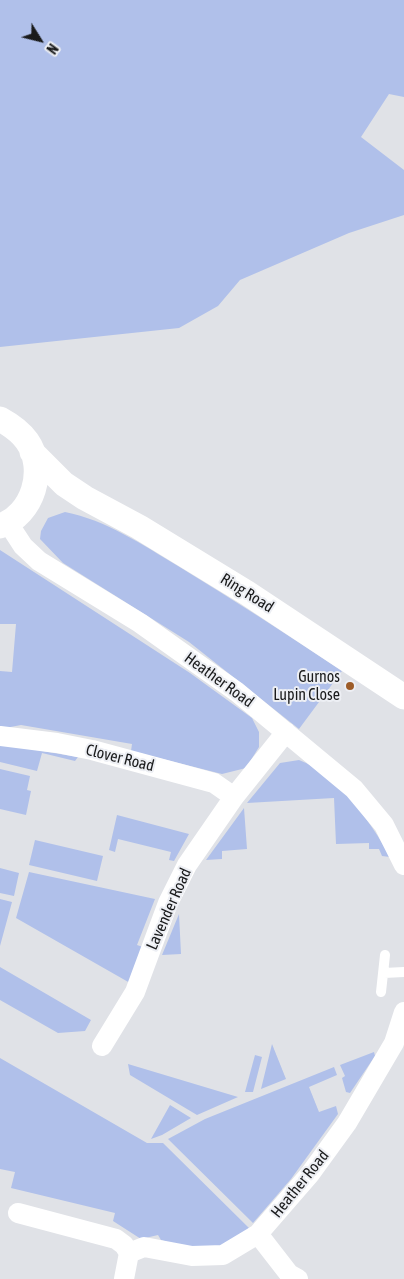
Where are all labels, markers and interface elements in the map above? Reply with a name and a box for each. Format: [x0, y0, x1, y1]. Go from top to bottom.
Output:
north arrow [15, 15, 65, 65]
text: N [43, 41, 61, 57]
street label: Ring Road [217, 569, 277, 617]
street label: Heather Road [181, 648, 257, 712]
place label: Gurnos Lupin Close [273, 667, 340, 705]
marker: Gurnos Lupin Close [344, 680, 356, 692]
street label: Clover Road [84, 740, 156, 776]
street label: Lavender Road [142, 865, 196, 953]
street label: Heather Road [267, 1146, 333, 1222]

